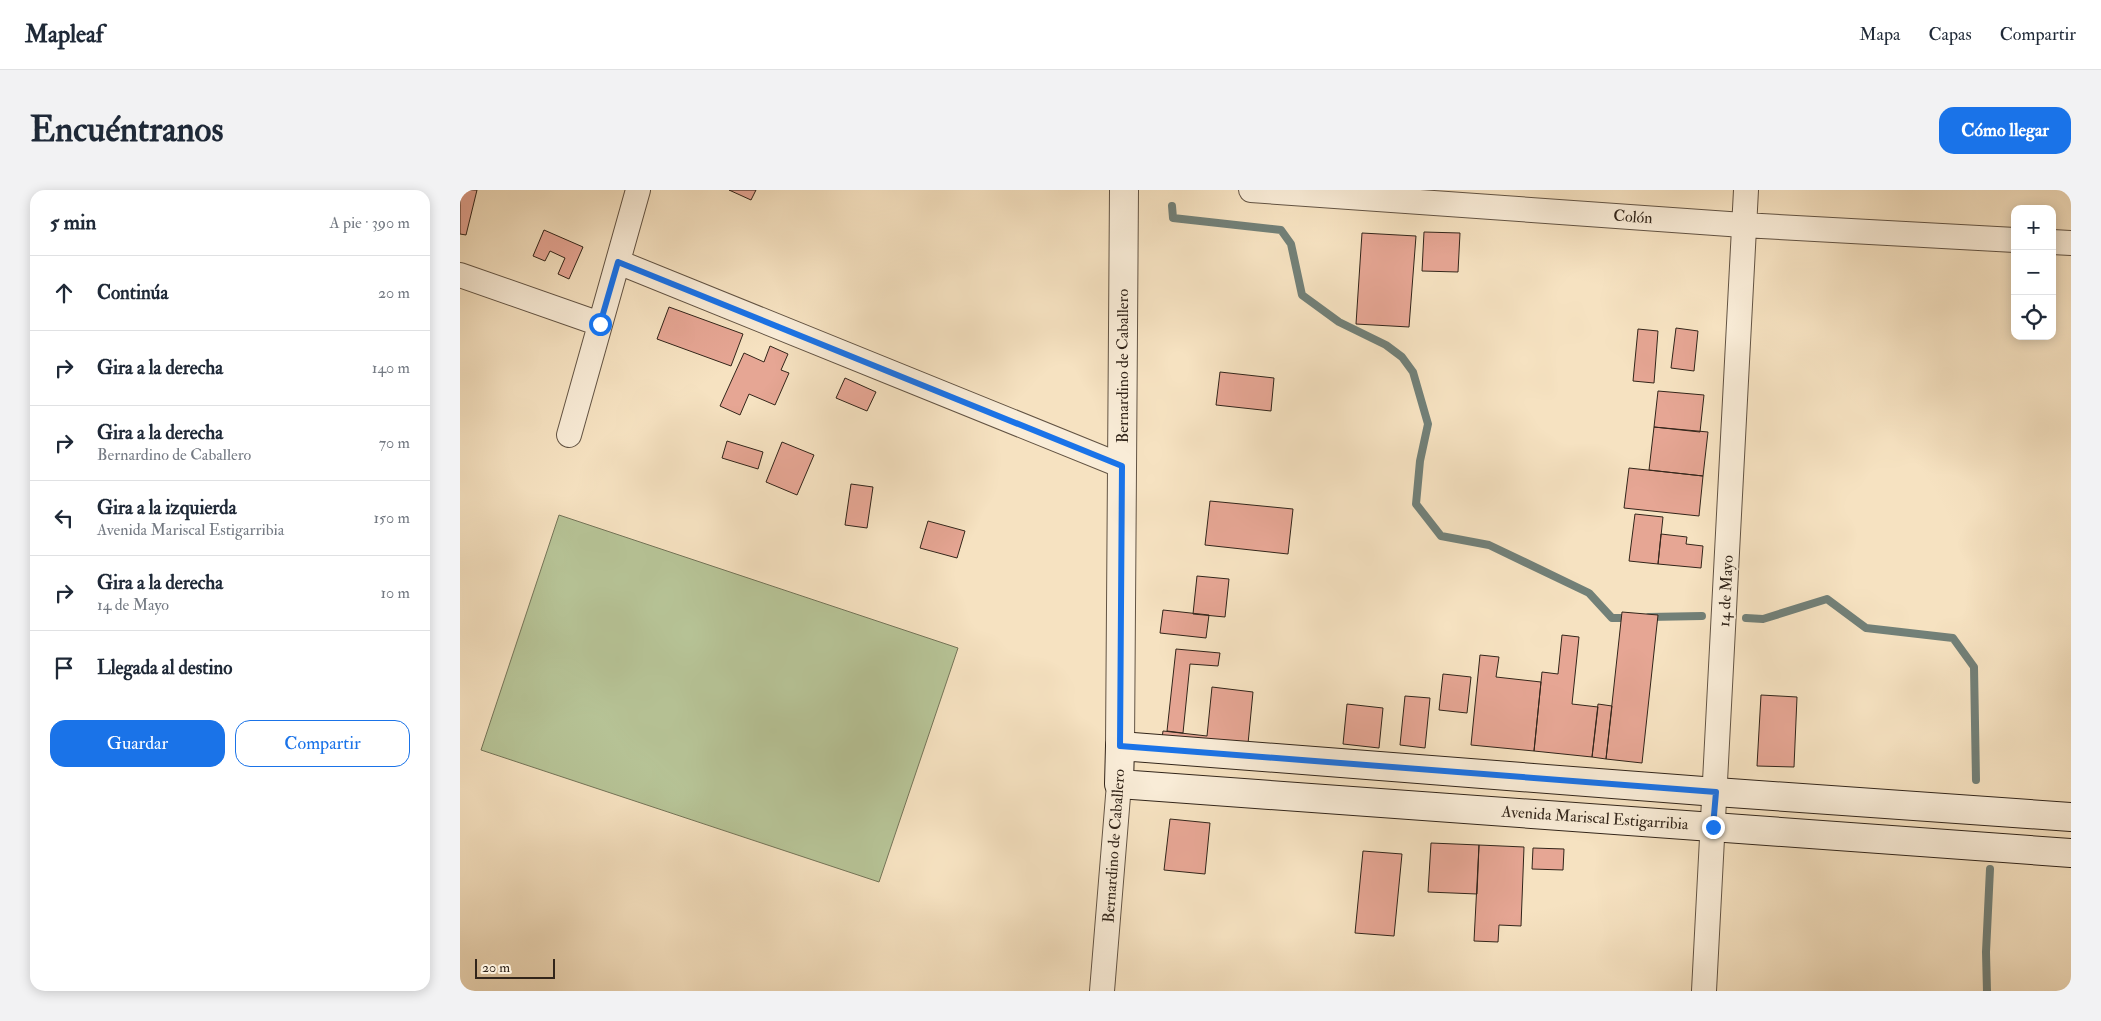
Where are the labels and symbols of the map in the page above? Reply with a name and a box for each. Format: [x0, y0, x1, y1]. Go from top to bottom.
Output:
street label: Colón [1613, 206, 1653, 228]
street label: Bernardino de Caballero [1113, 289, 1133, 443]
route start [589, 313, 612, 336]
street label: 14 de Mayo [1714, 554, 1738, 628]
street label: Bernardino de Caballero [1099, 768, 1129, 924]
street label: Avenida Mariscal Estigarribia [1500, 801, 1690, 835]
route end [1702, 816, 1725, 839]
scale bar [475, 956, 555, 979]

